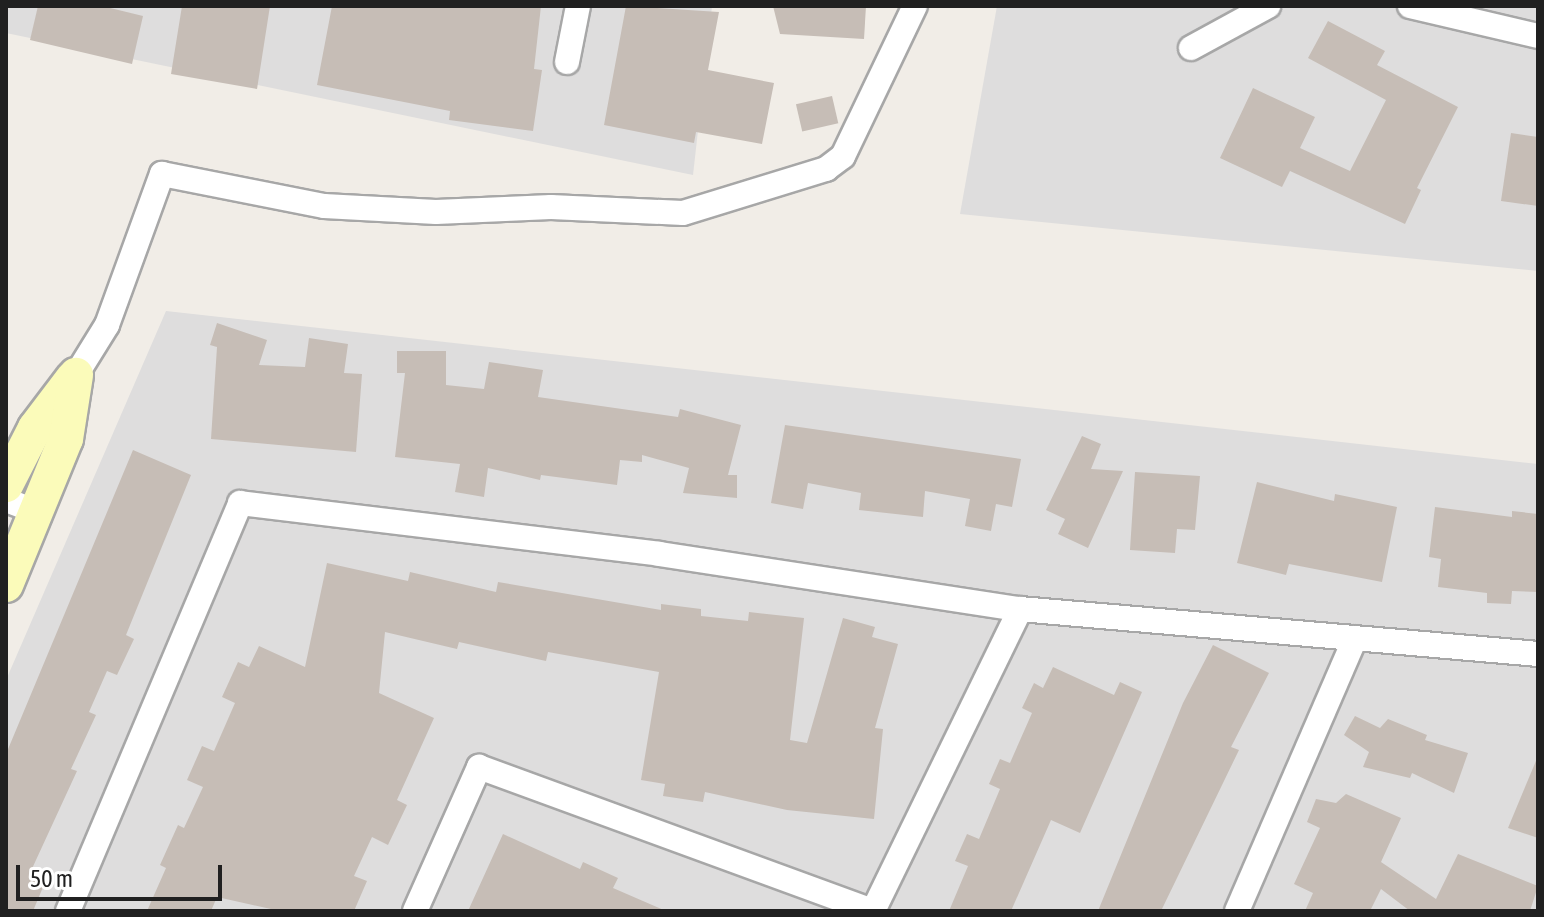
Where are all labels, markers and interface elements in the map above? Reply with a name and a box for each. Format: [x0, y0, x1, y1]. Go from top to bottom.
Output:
scale bar [20, 849, 226, 899]
text: 50 m [30, 865, 73, 892]

